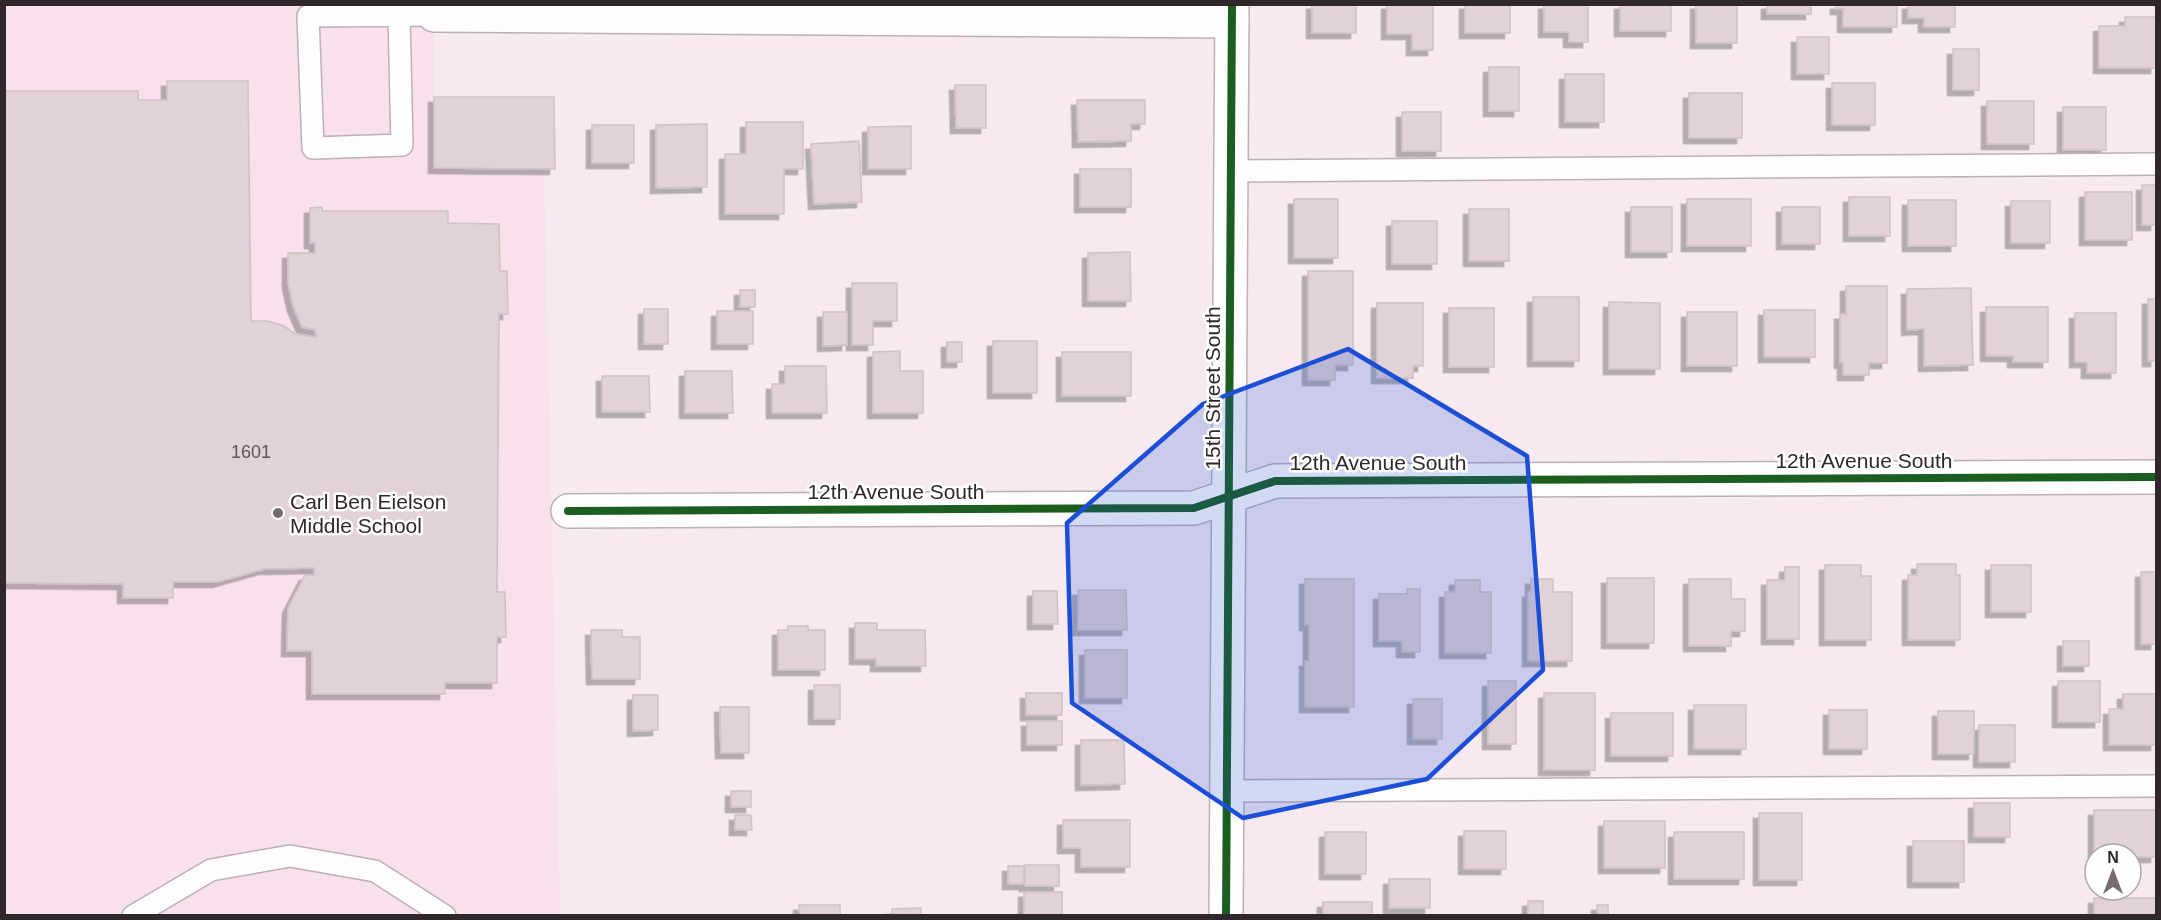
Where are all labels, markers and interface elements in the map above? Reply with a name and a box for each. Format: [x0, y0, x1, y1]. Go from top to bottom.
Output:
street label: 15th Street South [1201, 306, 1224, 470]
house number: 1601 [231, 442, 271, 462]
street label: 12th Avenue South [1775, 449, 1953, 472]
street label: 12th Avenue South [1289, 451, 1467, 474]
street label: 12th Avenue South [807, 480, 985, 503]
place label: Carl Ben Eielson Middle School [290, 490, 446, 537]
marker: Carl Ben Eielson Middle School [271, 506, 285, 520]
north arrow [2083, 842, 2143, 902]
text: N [2107, 849, 2119, 866]

